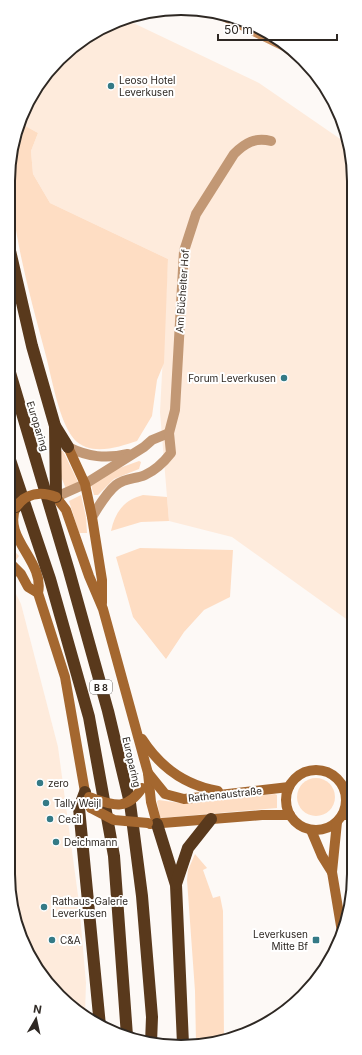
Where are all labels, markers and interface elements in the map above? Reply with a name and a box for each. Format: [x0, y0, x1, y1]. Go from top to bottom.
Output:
scale bar [218, 16, 337, 42]
text: 50 m [224, 22, 253, 37]
place label: Leoso Hotel Leverkusen [119, 74, 175, 98]
marker: Leoso Hotel Leverkusen [106, 81, 116, 91]
street label: Am Büchelter Hof [173, 249, 191, 333]
place label: Forum Leverkusen [188, 372, 276, 384]
marker: Forum Leverkusen [279, 373, 289, 383]
street label: Europaring [25, 400, 51, 452]
road number: B 8 [90, 680, 112, 694]
street label: Europaring [120, 735, 144, 789]
place label: zero [48, 777, 69, 789]
marker: zero [35, 778, 45, 788]
street label: Rathenaustraße [187, 784, 263, 804]
place label: Tally Weijl [54, 797, 101, 809]
marker: Tally Weijl [41, 798, 51, 808]
place label: Cecil [58, 813, 82, 825]
marker: Cecil [45, 814, 55, 824]
place label: Deichmann [64, 836, 117, 848]
marker: Deichmann [51, 837, 61, 847]
place label: Rathaus-Galerie Leverkusen [52, 895, 128, 919]
marker: Rathaus-Galerie Leverkusen [39, 902, 49, 912]
place label: Leverkusen Mitte Bf [253, 928, 308, 952]
place label: C&A [60, 934, 81, 946]
marker: C&A [47, 935, 57, 945]
marker: Leverkusen Mitte Bf [311, 935, 321, 945]
north arrow [16, 999, 56, 1039]
text: N [32, 1002, 43, 1017]

